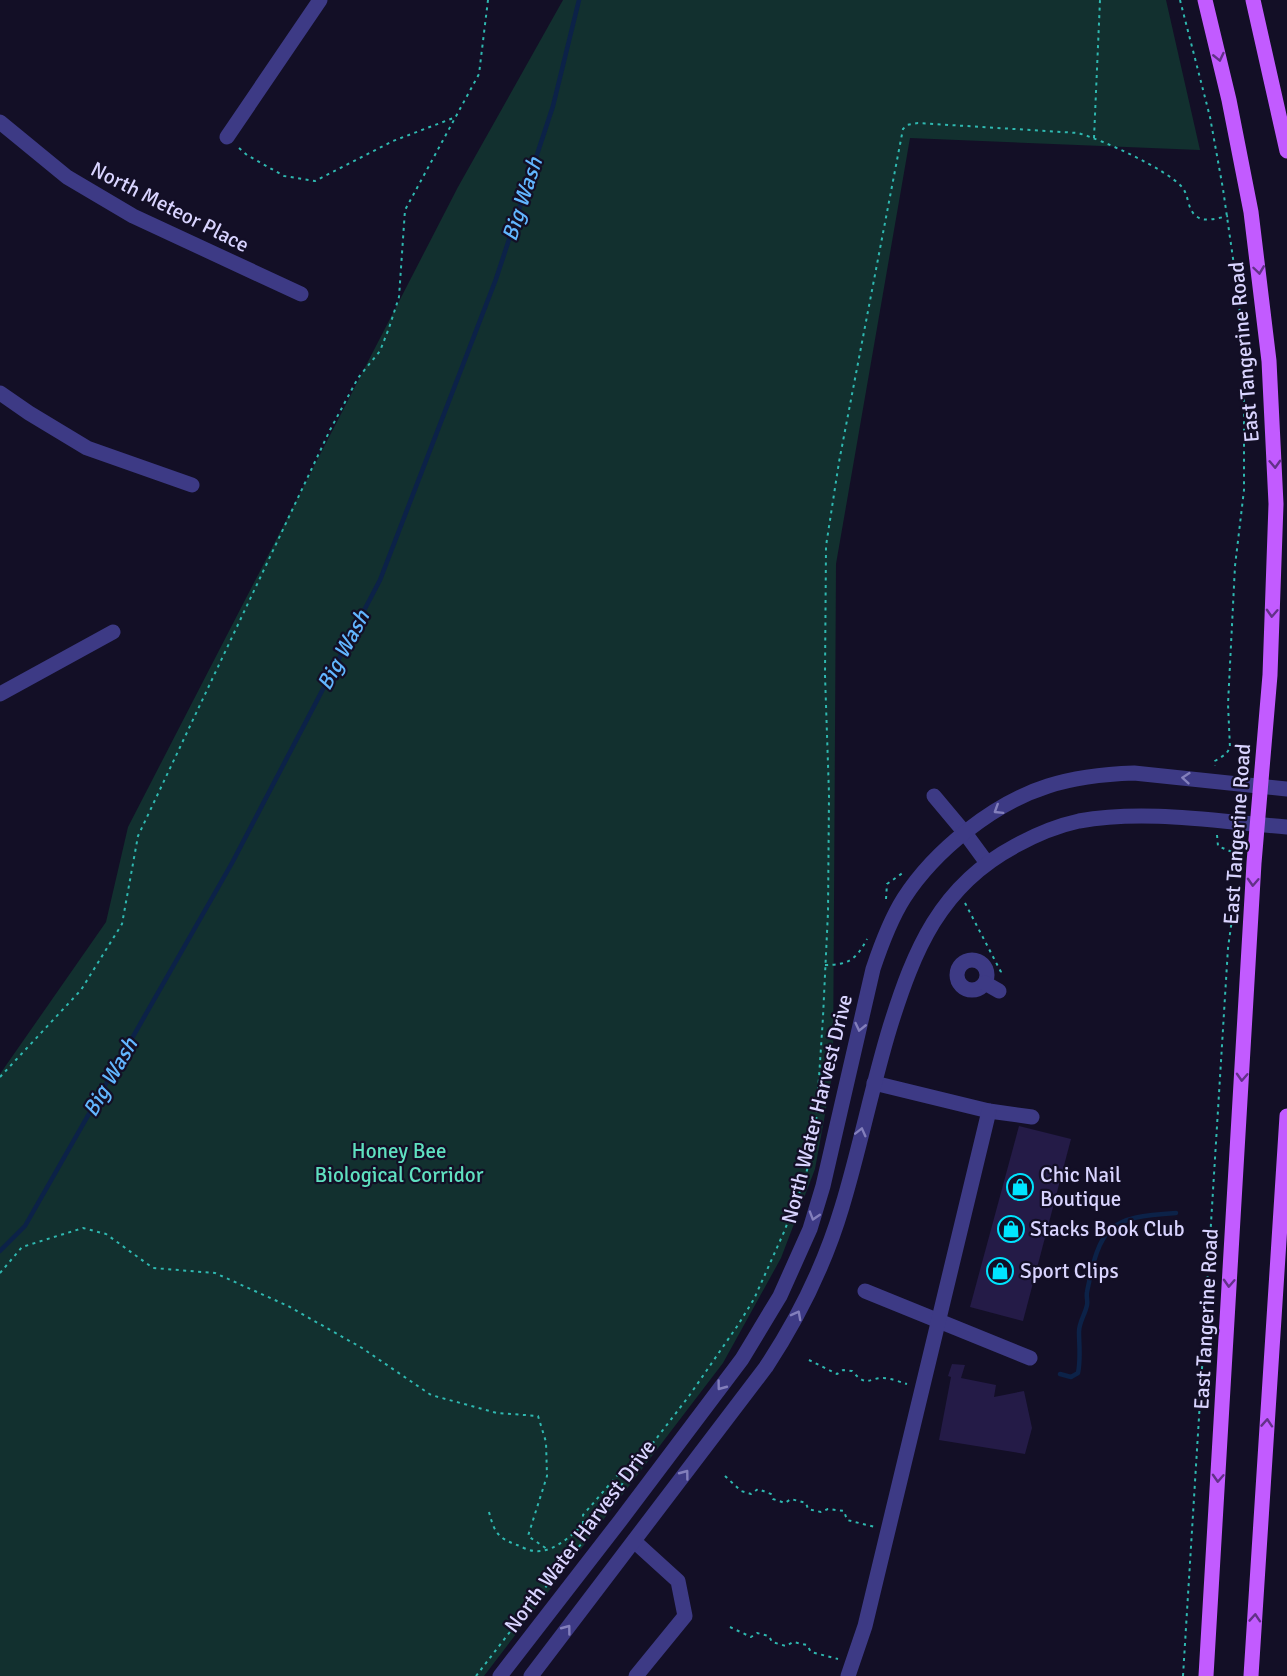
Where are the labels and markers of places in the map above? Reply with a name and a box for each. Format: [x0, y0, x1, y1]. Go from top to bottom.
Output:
place label: Chic Nail Boutique [1040, 1162, 1121, 1212]
shop icon: Chic Nail Boutique [1005, 1172, 1035, 1202]
shop icon: Stacks Book Club [996, 1214, 1026, 1244]
place label: Stacks Book Club [1030, 1216, 1185, 1242]
shop icon: Sport Clips [985, 1256, 1015, 1286]
place label: Sport Clips [1020, 1258, 1119, 1284]

